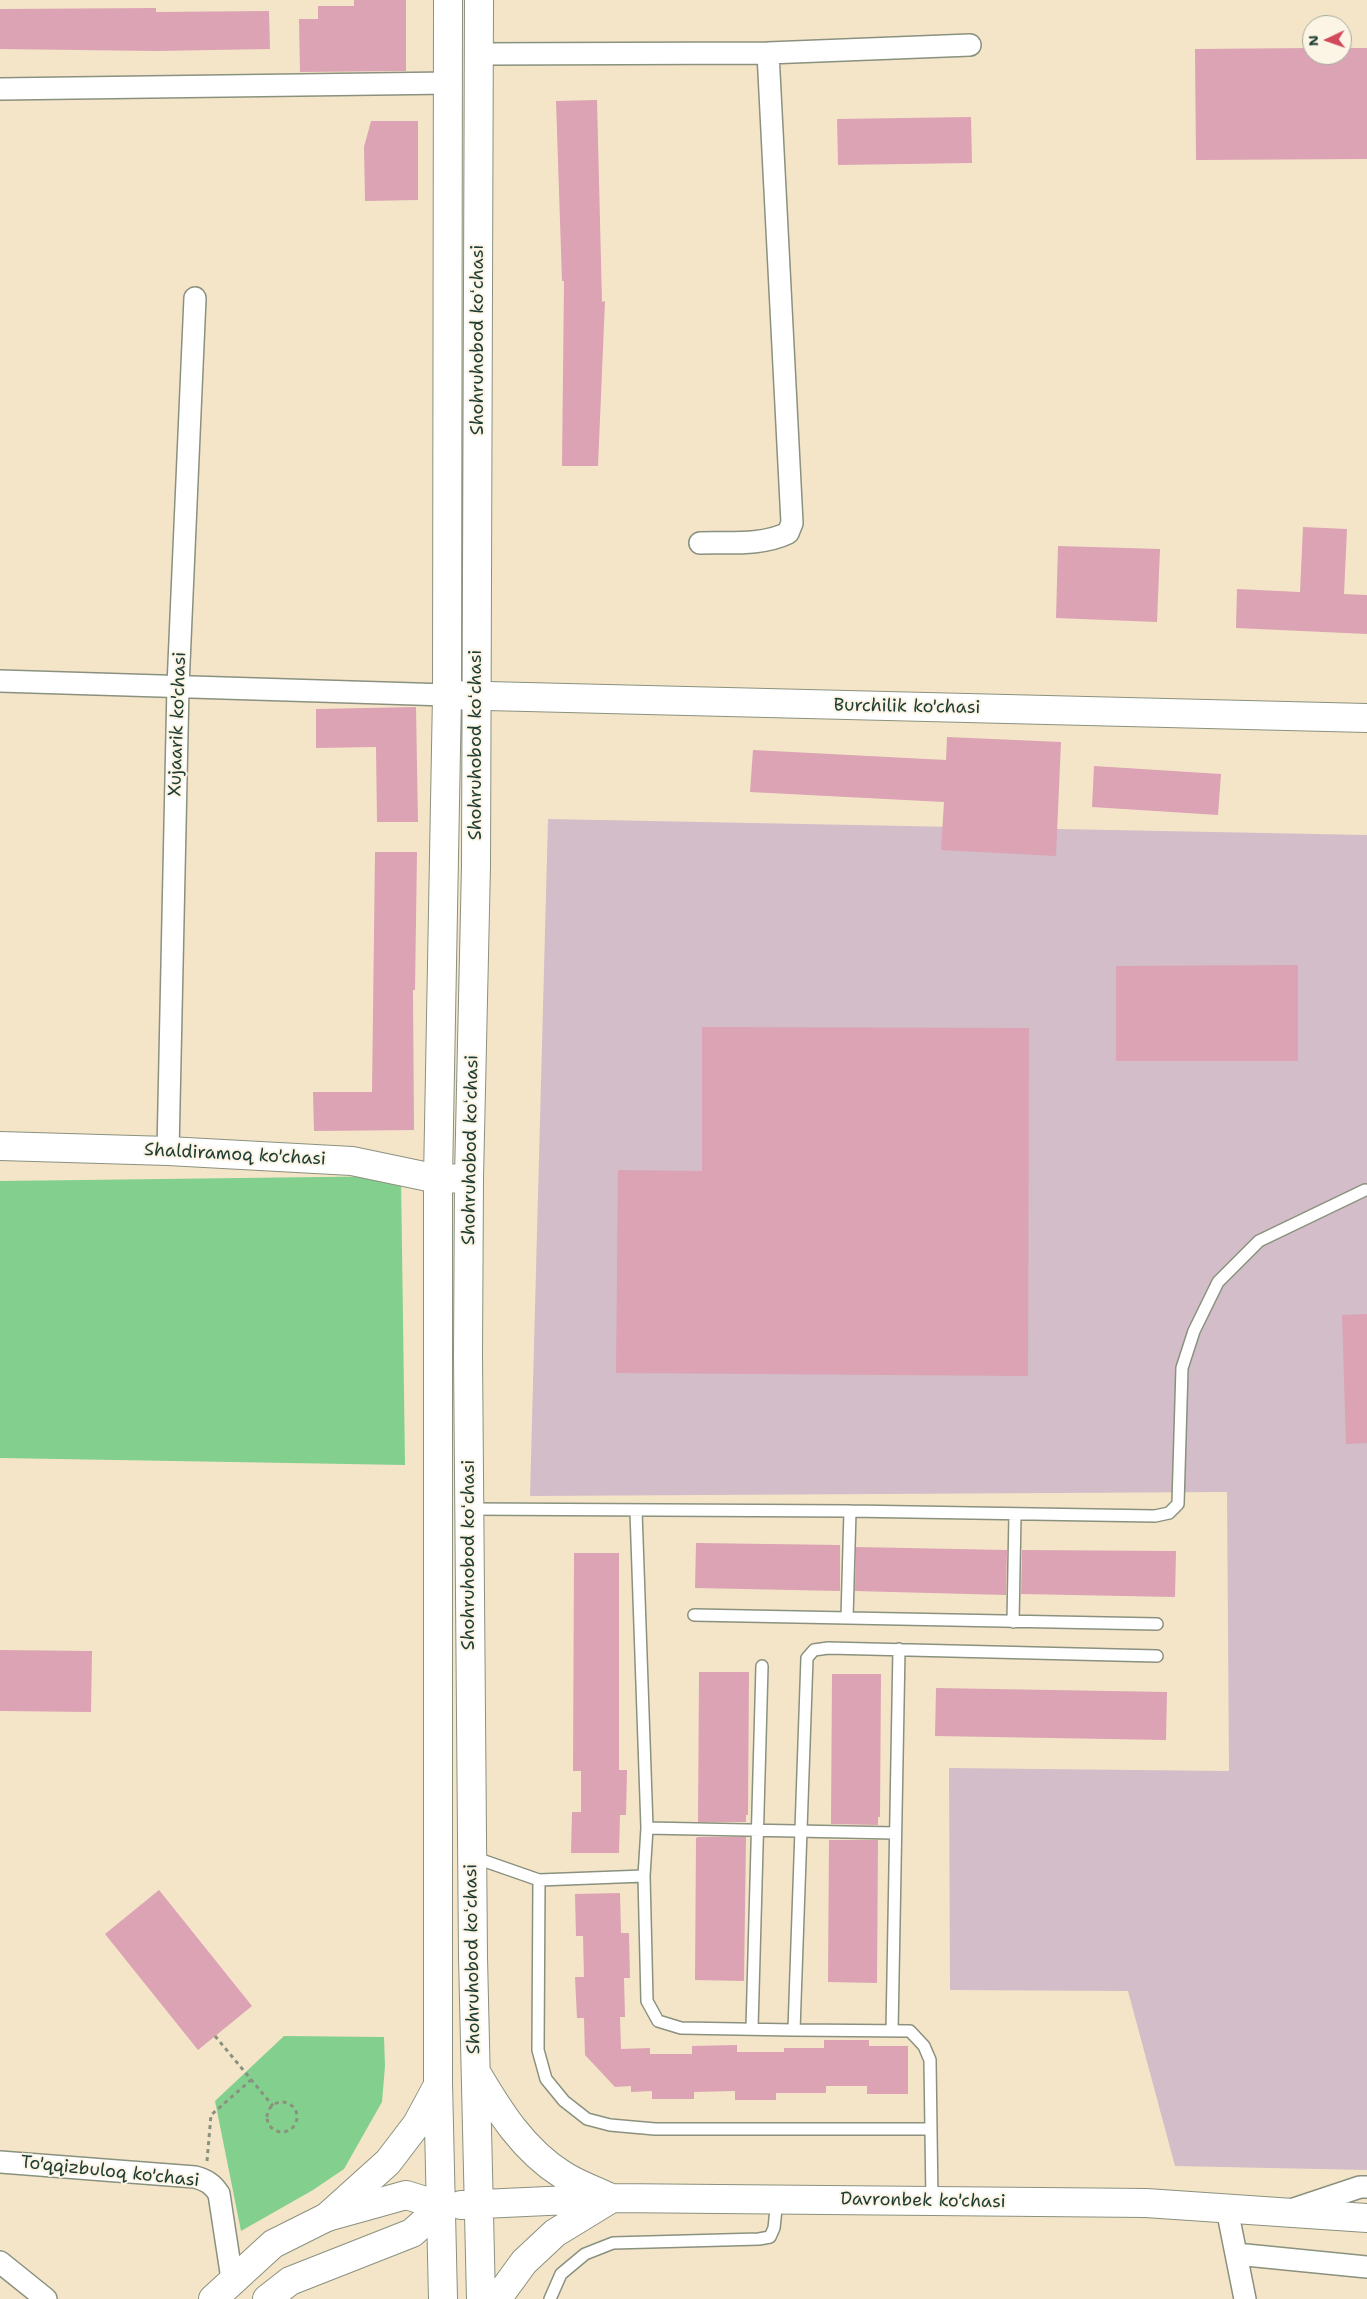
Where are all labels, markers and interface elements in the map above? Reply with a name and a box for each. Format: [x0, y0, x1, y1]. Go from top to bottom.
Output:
north arrow [1302, 15, 1352, 65]
text: N [1304, 35, 1322, 47]
street label: Shohruhobod koʻchasi [467, 245, 489, 435]
street label: Shohruhobod koʻchasi [465, 650, 487, 840]
street label: Xujaarik ko'chasi [165, 651, 191, 797]
street label: Burchilik ko'chasi [833, 695, 981, 719]
street label: Shohruhobod koʻchasi [459, 1055, 483, 1245]
street label: Shaldiramoq ko'chasi [144, 1139, 326, 1171]
street label: Shohruhobod koʻchasi [458, 1460, 480, 1650]
street label: Shohruhobod koʻchasi [461, 1864, 485, 2054]
street label: To'qqizbuloq ko'chasi [20, 2152, 200, 2192]
street label: Davronbek ko'chasi [840, 2189, 1006, 2213]

